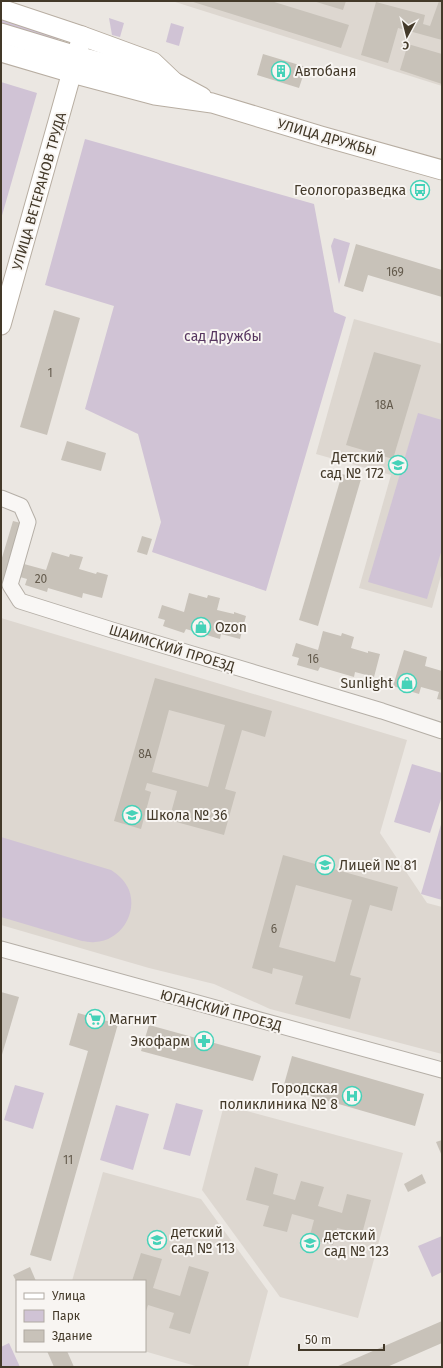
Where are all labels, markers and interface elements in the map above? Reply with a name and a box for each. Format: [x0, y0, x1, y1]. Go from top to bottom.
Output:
north arrow [387, 16, 427, 56]
text: С [401, 39, 410, 52]
building icon: Автобаня [270, 60, 292, 82]
place label: Автобаня [295, 63, 356, 80]
street label: УЛИЦА ВЕТЕРАНОВ ТРУДА [9, 110, 70, 272]
street label: УЛИЦА ДРУЖБЫ [275, 115, 378, 160]
bus stop icon: Геологоразведка [409, 179, 431, 201]
place label: Геологоразведка [294, 182, 406, 199]
house number: 169 [386, 265, 404, 279]
park label: сад Дружбы [184, 328, 262, 345]
house number: 1 [47, 366, 53, 380]
house number: 18А [375, 398, 393, 412]
place label: Детский сад № 172 [320, 449, 384, 482]
school or university icon: Детский сад № 172 [387, 454, 409, 476]
house number: 20 [35, 572, 48, 586]
shop icon: Ozon [190, 616, 212, 638]
place label: Ozon [215, 619, 247, 636]
street label: ШАИМСКИЙ ПРОЕЗД [107, 621, 237, 676]
house number: 16 [307, 652, 319, 666]
shop icon: Sunlight [396, 672, 418, 694]
place label: Sunlight [340, 675, 394, 692]
house number: 8А [138, 747, 152, 761]
school or university icon: Школа № 36 [121, 804, 143, 826]
place label: Школа № 36 [146, 807, 227, 824]
school or university icon: Лицей № 81 [314, 854, 336, 876]
place label: Лицей № 81 [339, 857, 417, 874]
house number: 6 [271, 922, 277, 936]
street label: ЮГАНСКИЙ ПРОЕЗД [158, 986, 284, 1035]
supermarket icon: Магнит [84, 1008, 106, 1030]
place label: Магнит [109, 1011, 157, 1028]
pharmacy icon: Экофарм [193, 1030, 215, 1052]
place label: Экофарм [131, 1033, 190, 1050]
place label: Городская поликлиника № 8 [219, 1080, 338, 1113]
hospital icon: Городская поликлиника № 8 [341, 1085, 363, 1107]
house number: 11 [63, 1153, 73, 1167]
place label: детский сад № 113 [171, 1224, 235, 1257]
place label: детский сад № 123 [324, 1227, 389, 1260]
school or university icon: детский сад № 113 [146, 1229, 168, 1251]
school or university icon: детский сад № 123 [299, 1232, 321, 1254]
legend [16, 1280, 146, 1352]
text: Улица [52, 1289, 86, 1303]
text: Парк [52, 1309, 81, 1323]
scale bar [299, 1326, 384, 1352]
text: Здание [52, 1329, 92, 1343]
text: 50 m [305, 1333, 331, 1347]

